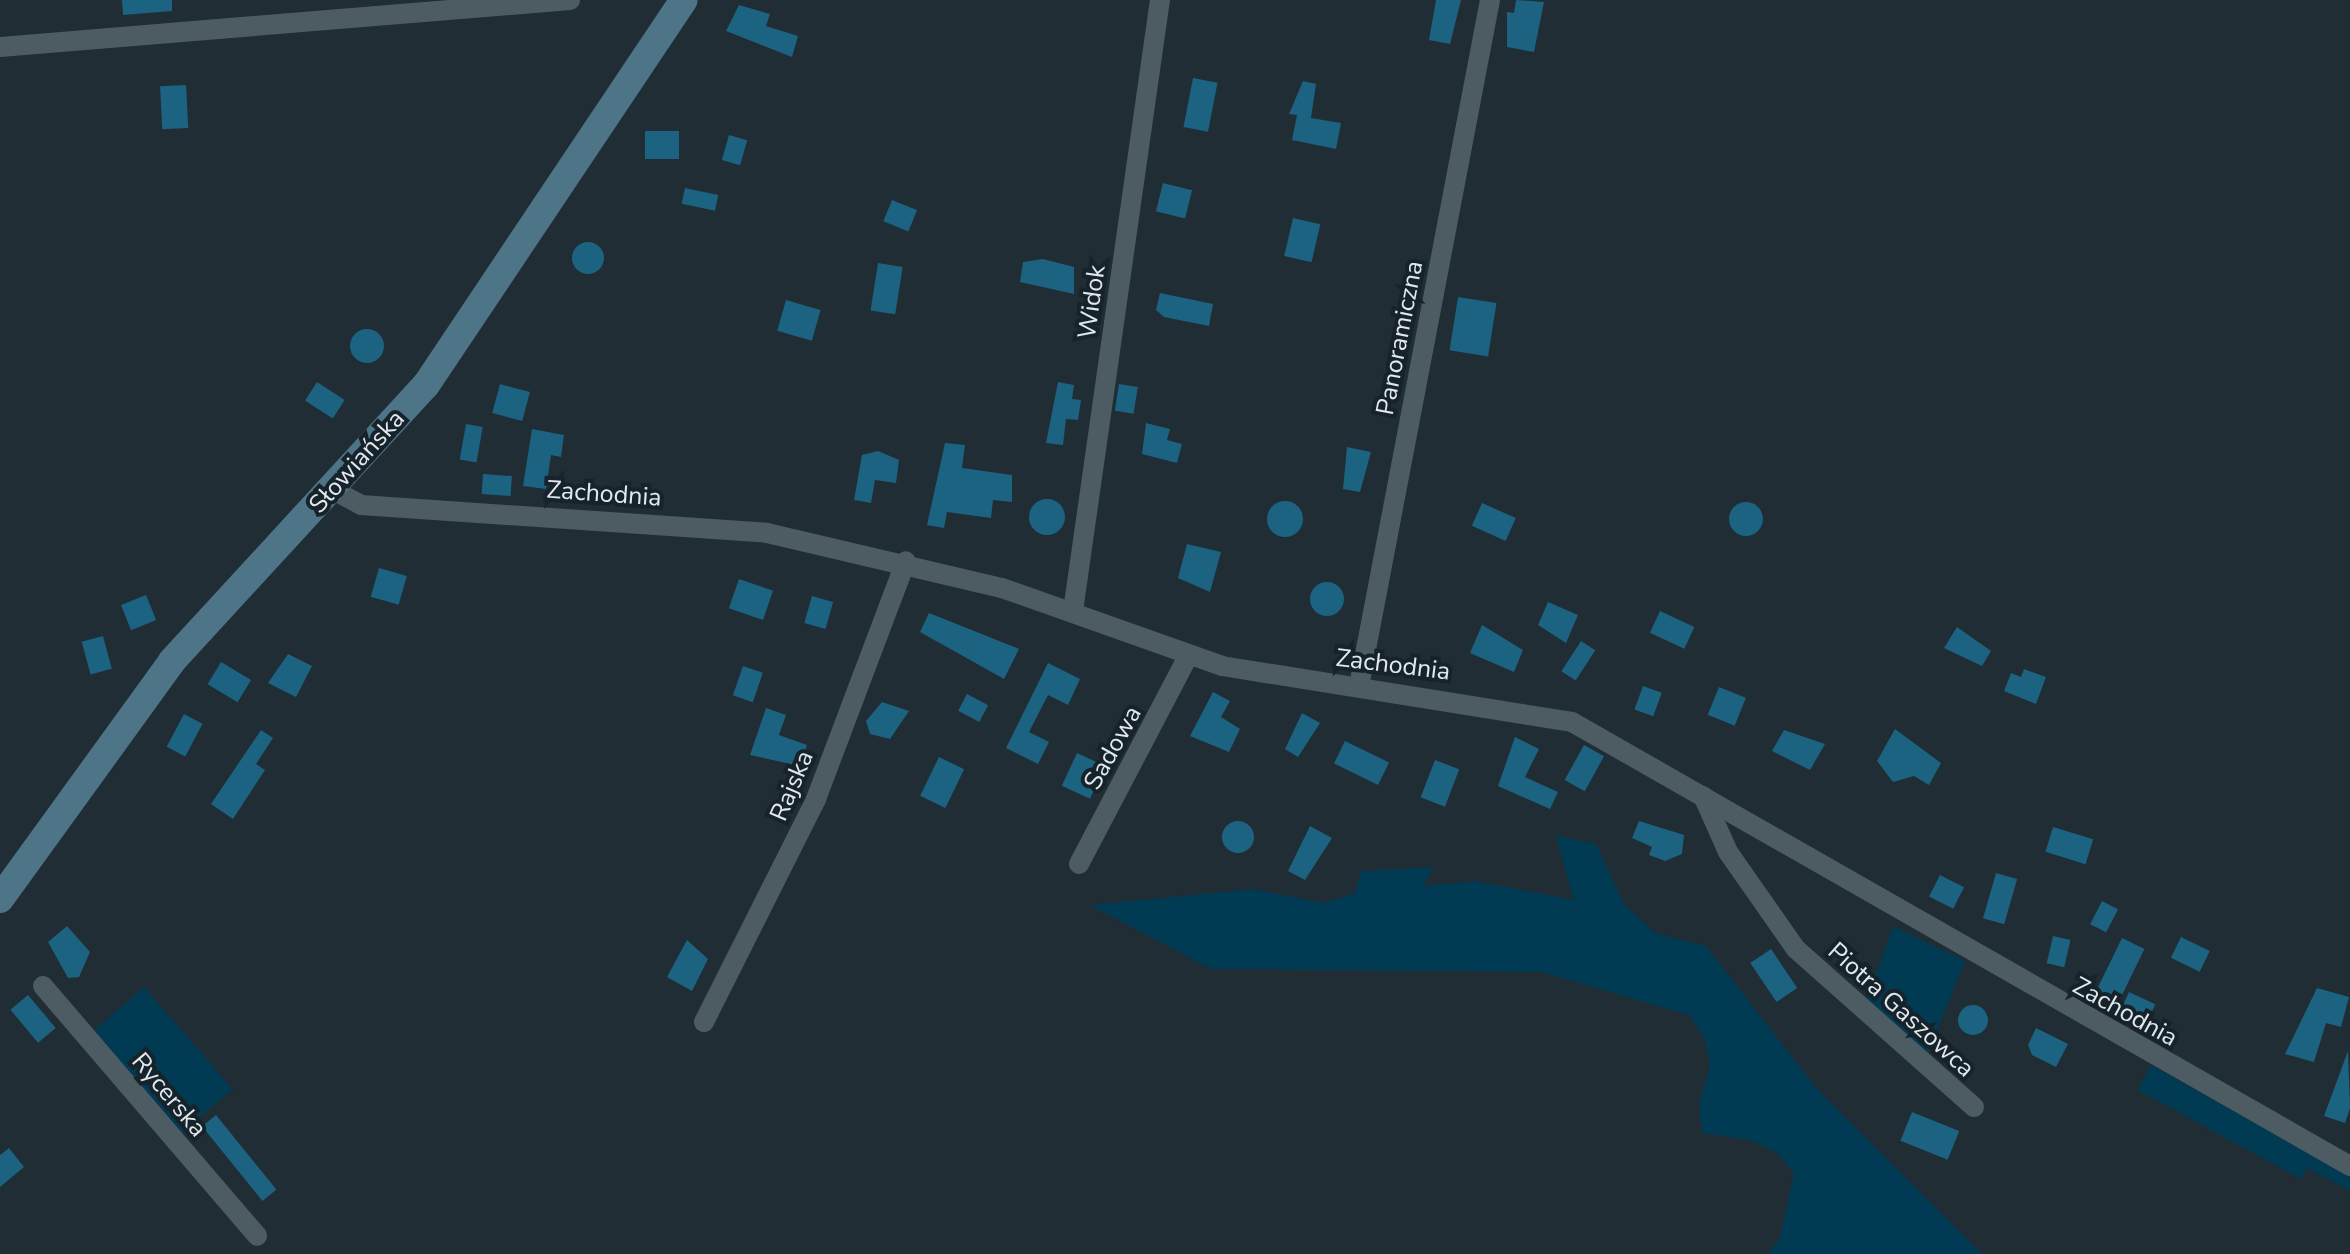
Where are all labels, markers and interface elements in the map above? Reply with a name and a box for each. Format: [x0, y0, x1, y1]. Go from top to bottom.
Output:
street label: Panoramiczna [1370, 258, 1430, 418]
street label: Widok [1072, 263, 1112, 341]
street label: Słowiańska [303, 404, 411, 520]
street label: Zachodnia [545, 475, 663, 513]
street label: Zachodnia [1334, 643, 1452, 687]
street label: Sadowa [1078, 701, 1148, 795]
street label: Rajska [764, 746, 820, 826]
street label: Piotra Gaszowca [1822, 936, 1980, 1084]
street label: Zachodnia [2067, 971, 2183, 1053]
street label: Rycerska [125, 1047, 213, 1143]

